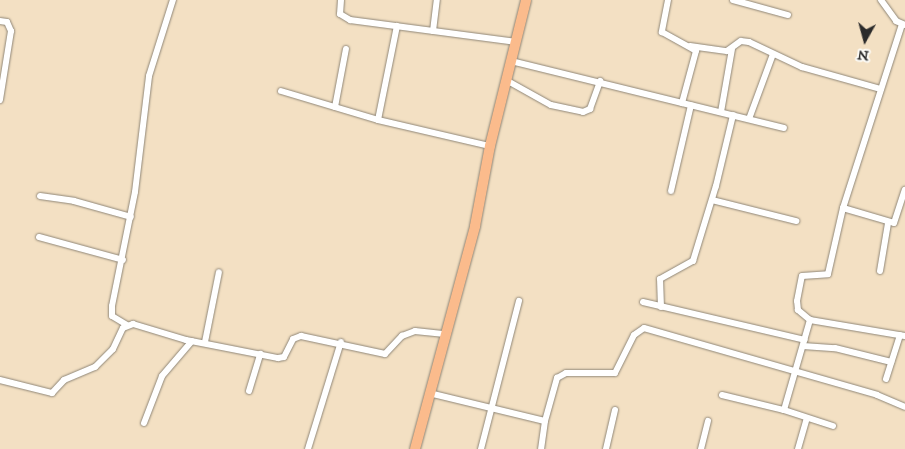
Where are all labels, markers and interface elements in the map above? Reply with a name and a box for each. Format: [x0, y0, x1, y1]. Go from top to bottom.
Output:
north arrow [840, 15, 890, 65]
text: N [856, 45, 870, 65]

